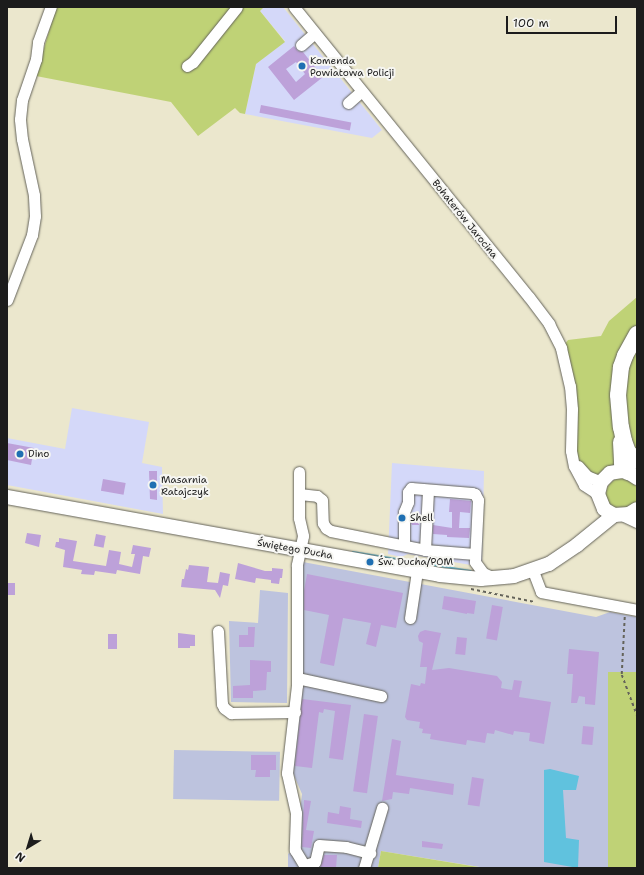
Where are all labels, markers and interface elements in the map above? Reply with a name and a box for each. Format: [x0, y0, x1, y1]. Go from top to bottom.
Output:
scale bar [508, 8, 619, 34]
text: 100 m [513, 15, 549, 31]
place label: Komenda Powiatowa Policji [310, 54, 394, 78]
marker: Komenda Powiatowa Policji [297, 61, 307, 71]
street label: Bohaterów Jarocina [430, 177, 500, 261]
place label: Dino [28, 448, 49, 460]
marker: Dino [15, 449, 25, 459]
place label: Masarnia Ratajczyk [161, 473, 209, 496]
marker: Masarnia Ratajczyk [148, 480, 158, 490]
place label: Shell [410, 512, 433, 524]
marker: Shell [397, 513, 407, 523]
street label: Świętego Ducha [256, 536, 334, 562]
place label: Św. Ducha/POM [378, 556, 453, 568]
marker: Św. Ducha/POM [365, 557, 375, 567]
north arrow [8, 827, 48, 867]
text: N [12, 848, 28, 865]

